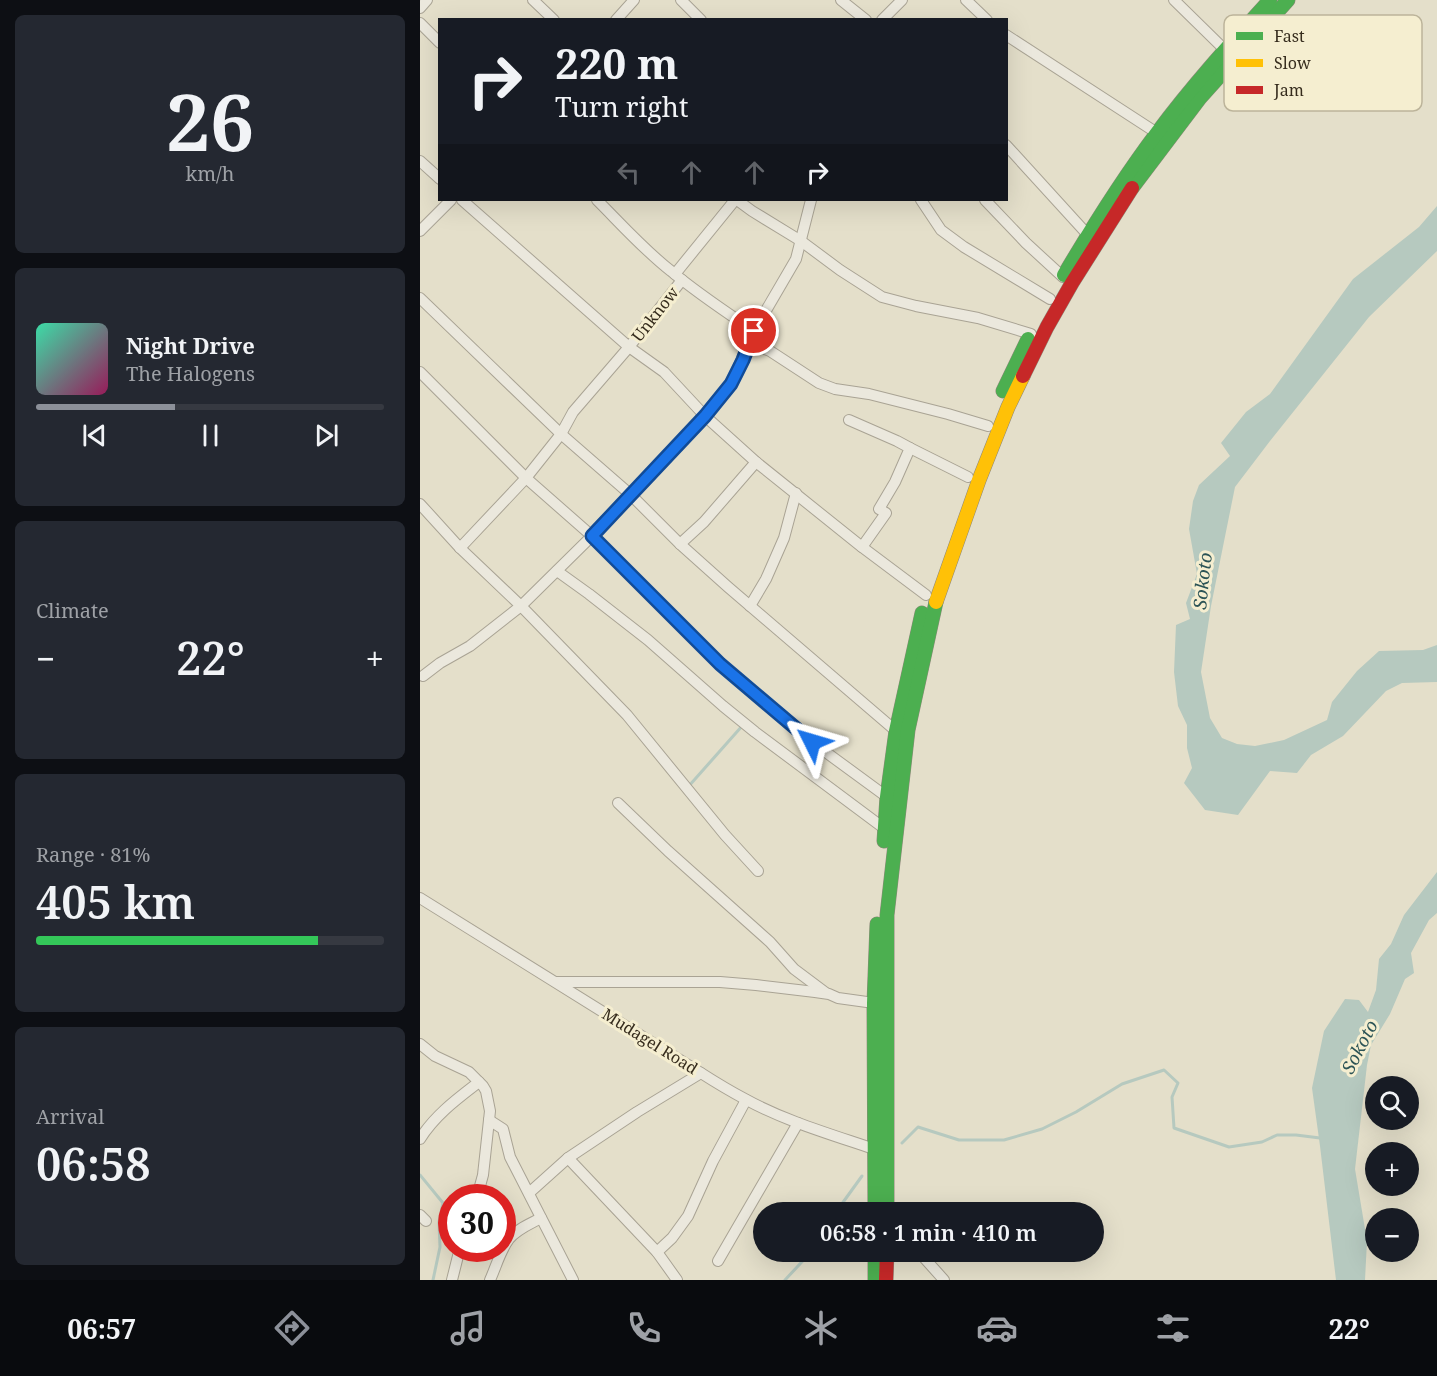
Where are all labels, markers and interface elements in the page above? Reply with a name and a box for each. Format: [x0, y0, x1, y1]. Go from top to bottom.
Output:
legend [1224, 15, 1422, 111]
text: Fast [1274, 25, 1305, 47]
text: 220 m [555, 34, 679, 91]
icon: right [456, 42, 534, 120]
text: Slow [1274, 52, 1311, 74]
text: 26 [166, 68, 254, 174]
text: Jam [1273, 79, 1304, 101]
text: Turn right [555, 88, 688, 125]
icon: left [612, 156, 645, 189]
icon: ahead [675, 156, 708, 189]
icon: ahead [738, 156, 771, 189]
icon: right [801, 156, 834, 189]
text: km/h [185, 160, 235, 187]
street label: Unknow [626, 282, 684, 346]
pin [728, 305, 779, 356]
icon: arrive [737, 314, 770, 347]
text: Night Drive [126, 330, 255, 360]
text: The Halogens [126, 360, 255, 387]
icon: previous [78, 419, 111, 452]
icon: pause [194, 419, 227, 452]
icon: next [310, 419, 343, 452]
water label: Sokoto [1187, 551, 1217, 611]
text: Climate [36, 597, 109, 624]
text: 22° [176, 627, 245, 688]
text: − [36, 636, 55, 681]
text: + [366, 636, 384, 681]
position arrow [780, 710, 844, 774]
text: Range · 81% [36, 841, 150, 868]
text: 405 km [36, 871, 195, 932]
street label: Mudagel Road [598, 1003, 702, 1079]
water label: Sokoto [1335, 1016, 1383, 1078]
map controls [1365, 1076, 1419, 1262]
button: search [1365, 1076, 1419, 1130]
text: Arrival [36, 1103, 104, 1130]
text: 06:58 [36, 1133, 151, 1194]
button: + [1365, 1142, 1419, 1196]
speed limit sign: 30 [438, 1184, 516, 1262]
button: − [1365, 1208, 1419, 1262]
text: 06:58 · 1 min · 410 m [820, 1217, 1037, 1247]
icon: directions [271, 1307, 313, 1349]
icon: music [447, 1307, 489, 1349]
icon: phone [623, 1307, 665, 1349]
icon: climate [800, 1307, 842, 1349]
icon: car [976, 1307, 1018, 1349]
icon: filters [1152, 1307, 1194, 1349]
text: 06:57 [67, 1310, 136, 1347]
text: 22° [1328, 1310, 1370, 1347]

